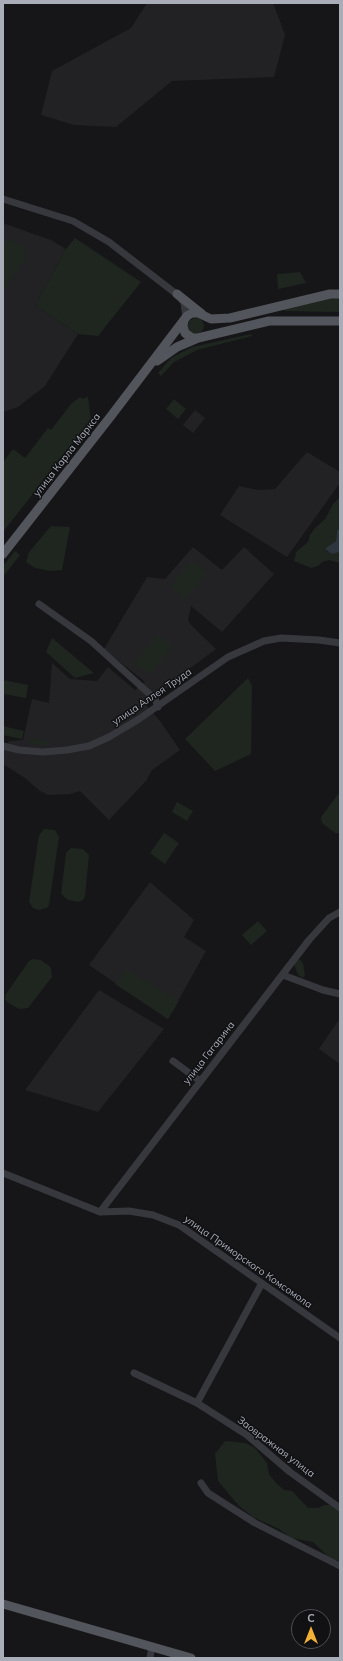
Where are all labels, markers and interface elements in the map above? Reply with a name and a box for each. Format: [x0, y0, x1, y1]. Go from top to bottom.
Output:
street label: улица Карла Маркса [31, 411, 103, 499]
street label: улица Аллея Труда [110, 666, 194, 728]
street label: улица Гагарина [181, 1019, 237, 1087]
street label: улица Приморского Комсомола [182, 1213, 314, 1311]
street label: Заовражная улица [235, 1414, 317, 1480]
north arrow [291, 1609, 331, 1649]
text: С [307, 1611, 315, 1625]

